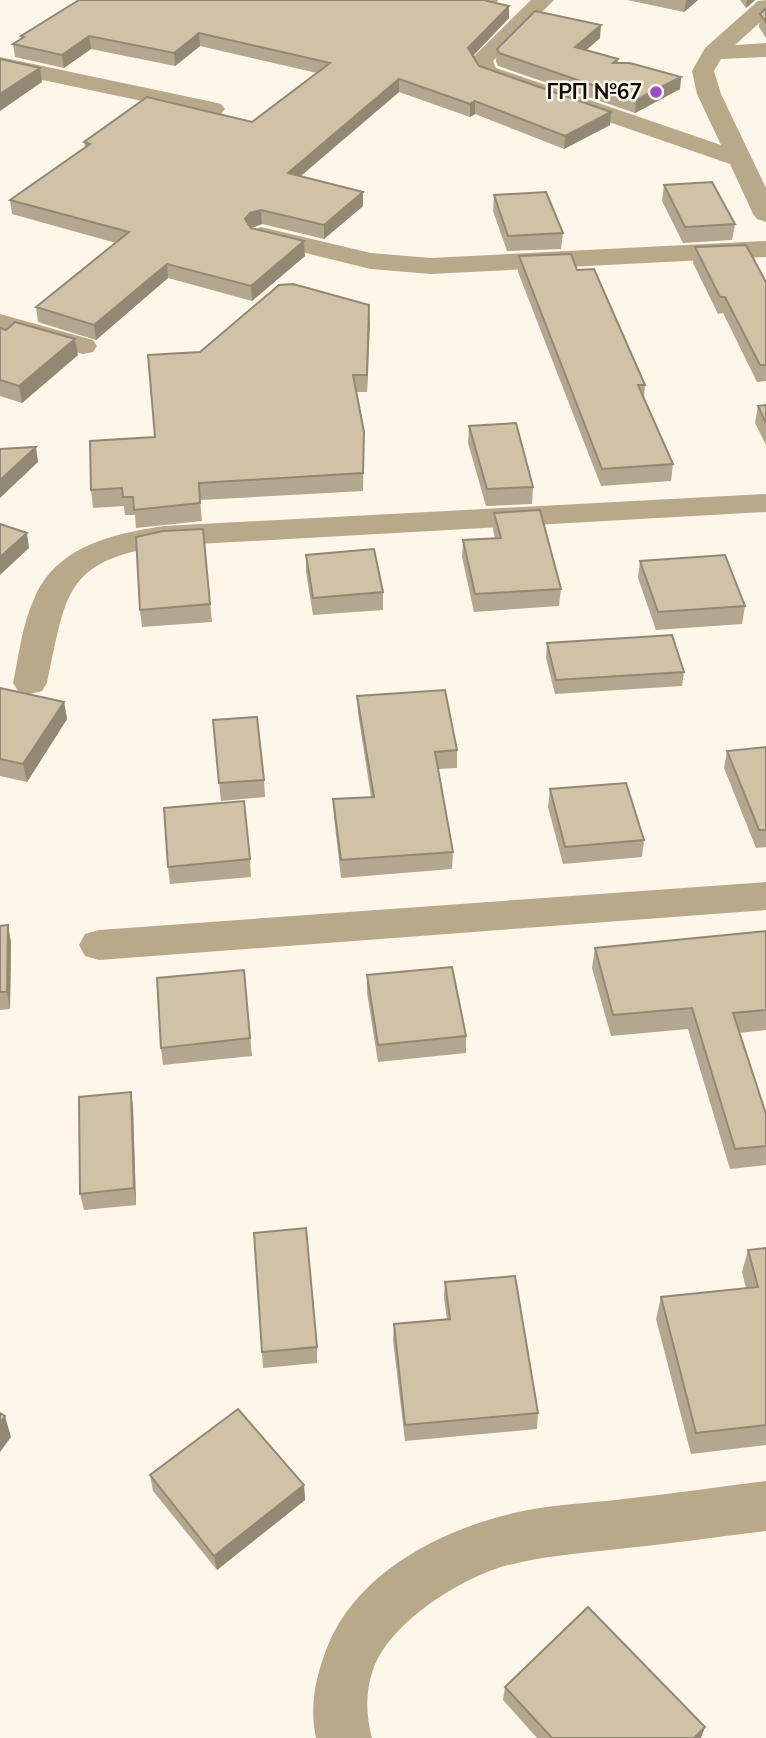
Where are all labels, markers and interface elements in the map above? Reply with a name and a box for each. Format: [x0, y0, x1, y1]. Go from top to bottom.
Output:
place label: ГРП №67 [546, 78, 642, 106]
marker: ГРП №67 [648, 84, 664, 100]

